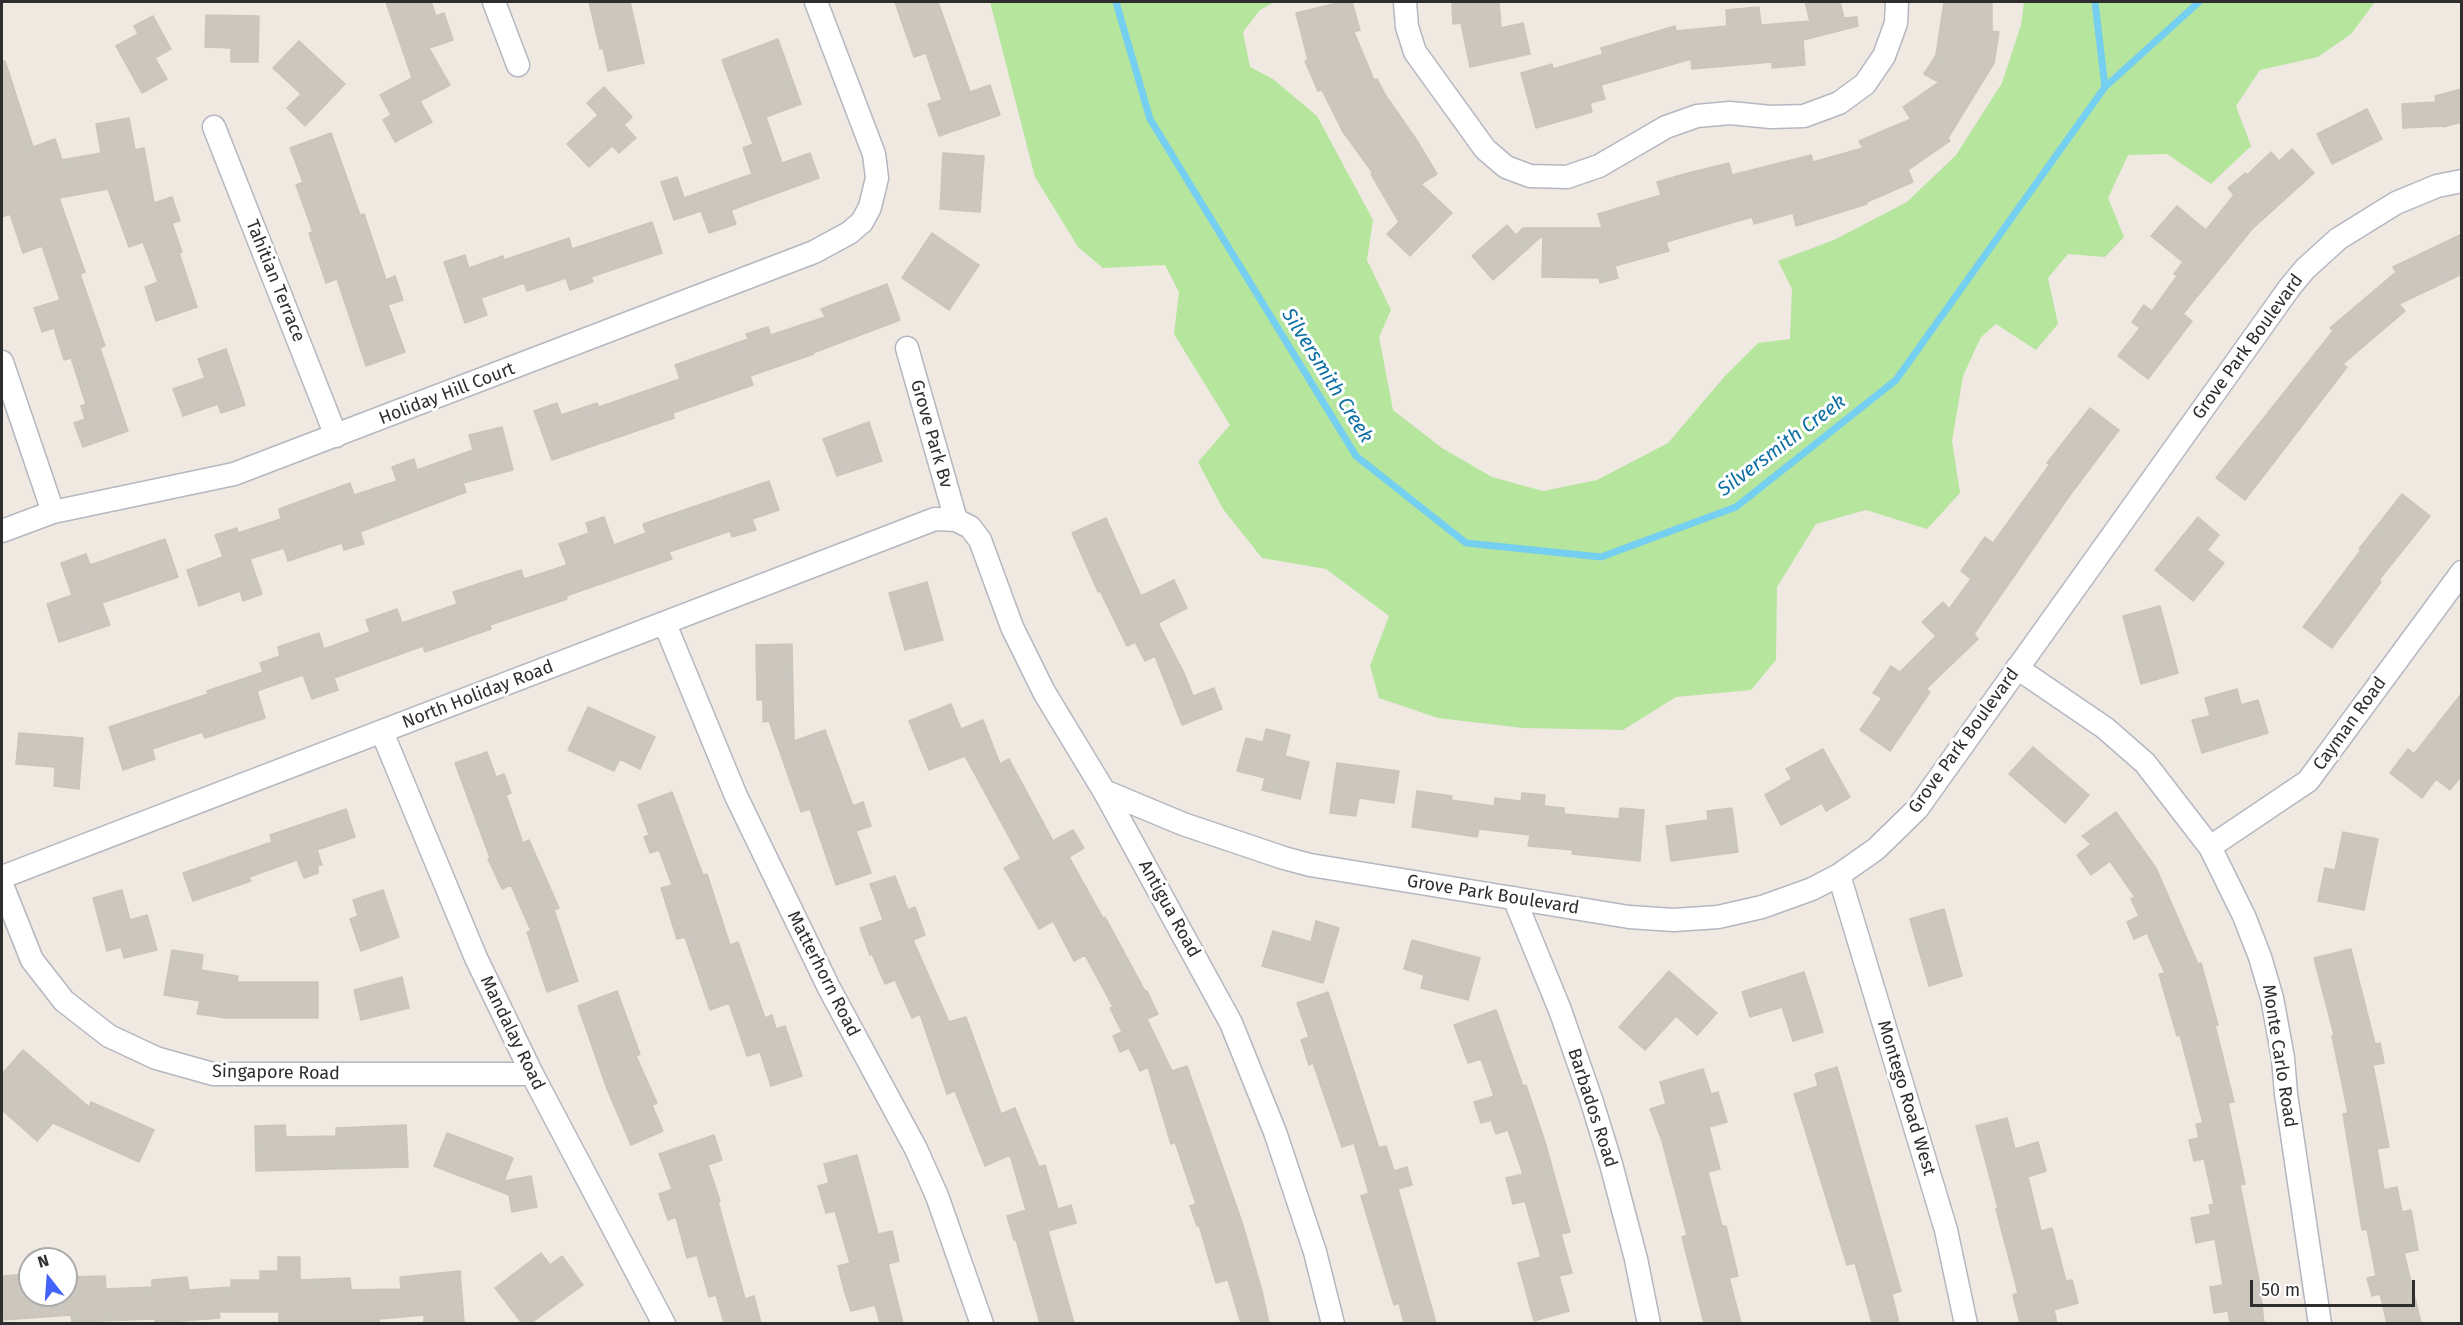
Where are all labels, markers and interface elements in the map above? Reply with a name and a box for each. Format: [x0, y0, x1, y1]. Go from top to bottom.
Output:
street label: Tahitian Terrace [241, 217, 309, 345]
street label: Grove Park Boulevard [2188, 270, 2308, 424]
water label: Silversmith Creek [1276, 304, 1378, 448]
street label: Holiday Hill Court [376, 358, 518, 430]
street label: Grove Park Bv [905, 377, 957, 491]
water label: Silversmith Creek [1713, 390, 1851, 502]
street label: North Holiday Road [399, 656, 557, 734]
street label: Grove Park Boulevard [1904, 664, 2024, 818]
street label: Cayman Road [2309, 673, 2391, 775]
street label: Antigua Road [1133, 856, 1205, 962]
street label: Grove Park Boulevard [1405, 871, 1581, 919]
street label: Matterhorn Road [782, 908, 864, 1040]
street label: Mandalay Road [475, 972, 549, 1094]
street label: Monte Carlo Road [2257, 983, 2301, 1129]
street label: Montego Road West [1872, 1018, 1940, 1178]
street label: Barbados Road [1563, 1046, 1621, 1170]
street label: Singapore Road [212, 1061, 340, 1085]
north arrow [18, 1247, 78, 1307]
text: N [35, 1251, 51, 1272]
scale bar [2253, 1268, 2418, 1306]
text: 50 m [2261, 1279, 2300, 1301]

